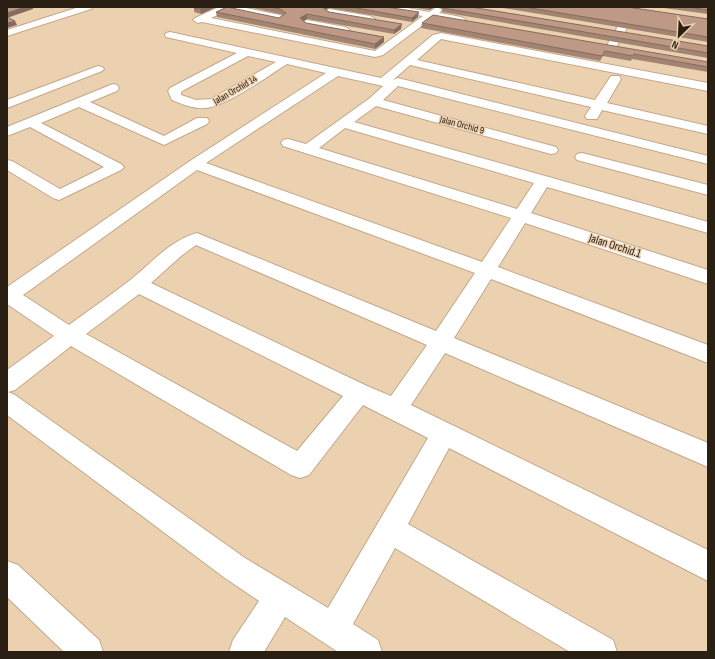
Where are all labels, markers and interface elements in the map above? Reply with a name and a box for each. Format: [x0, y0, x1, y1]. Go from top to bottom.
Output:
north arrow [659, 16, 699, 56]
text: N [670, 37, 680, 52]
street label: Jalan Orchid 14 [210, 73, 259, 108]
street label: Jalan Orchid 9 [438, 113, 486, 137]
street label: Jalan Orchid.1 [586, 230, 644, 262]

